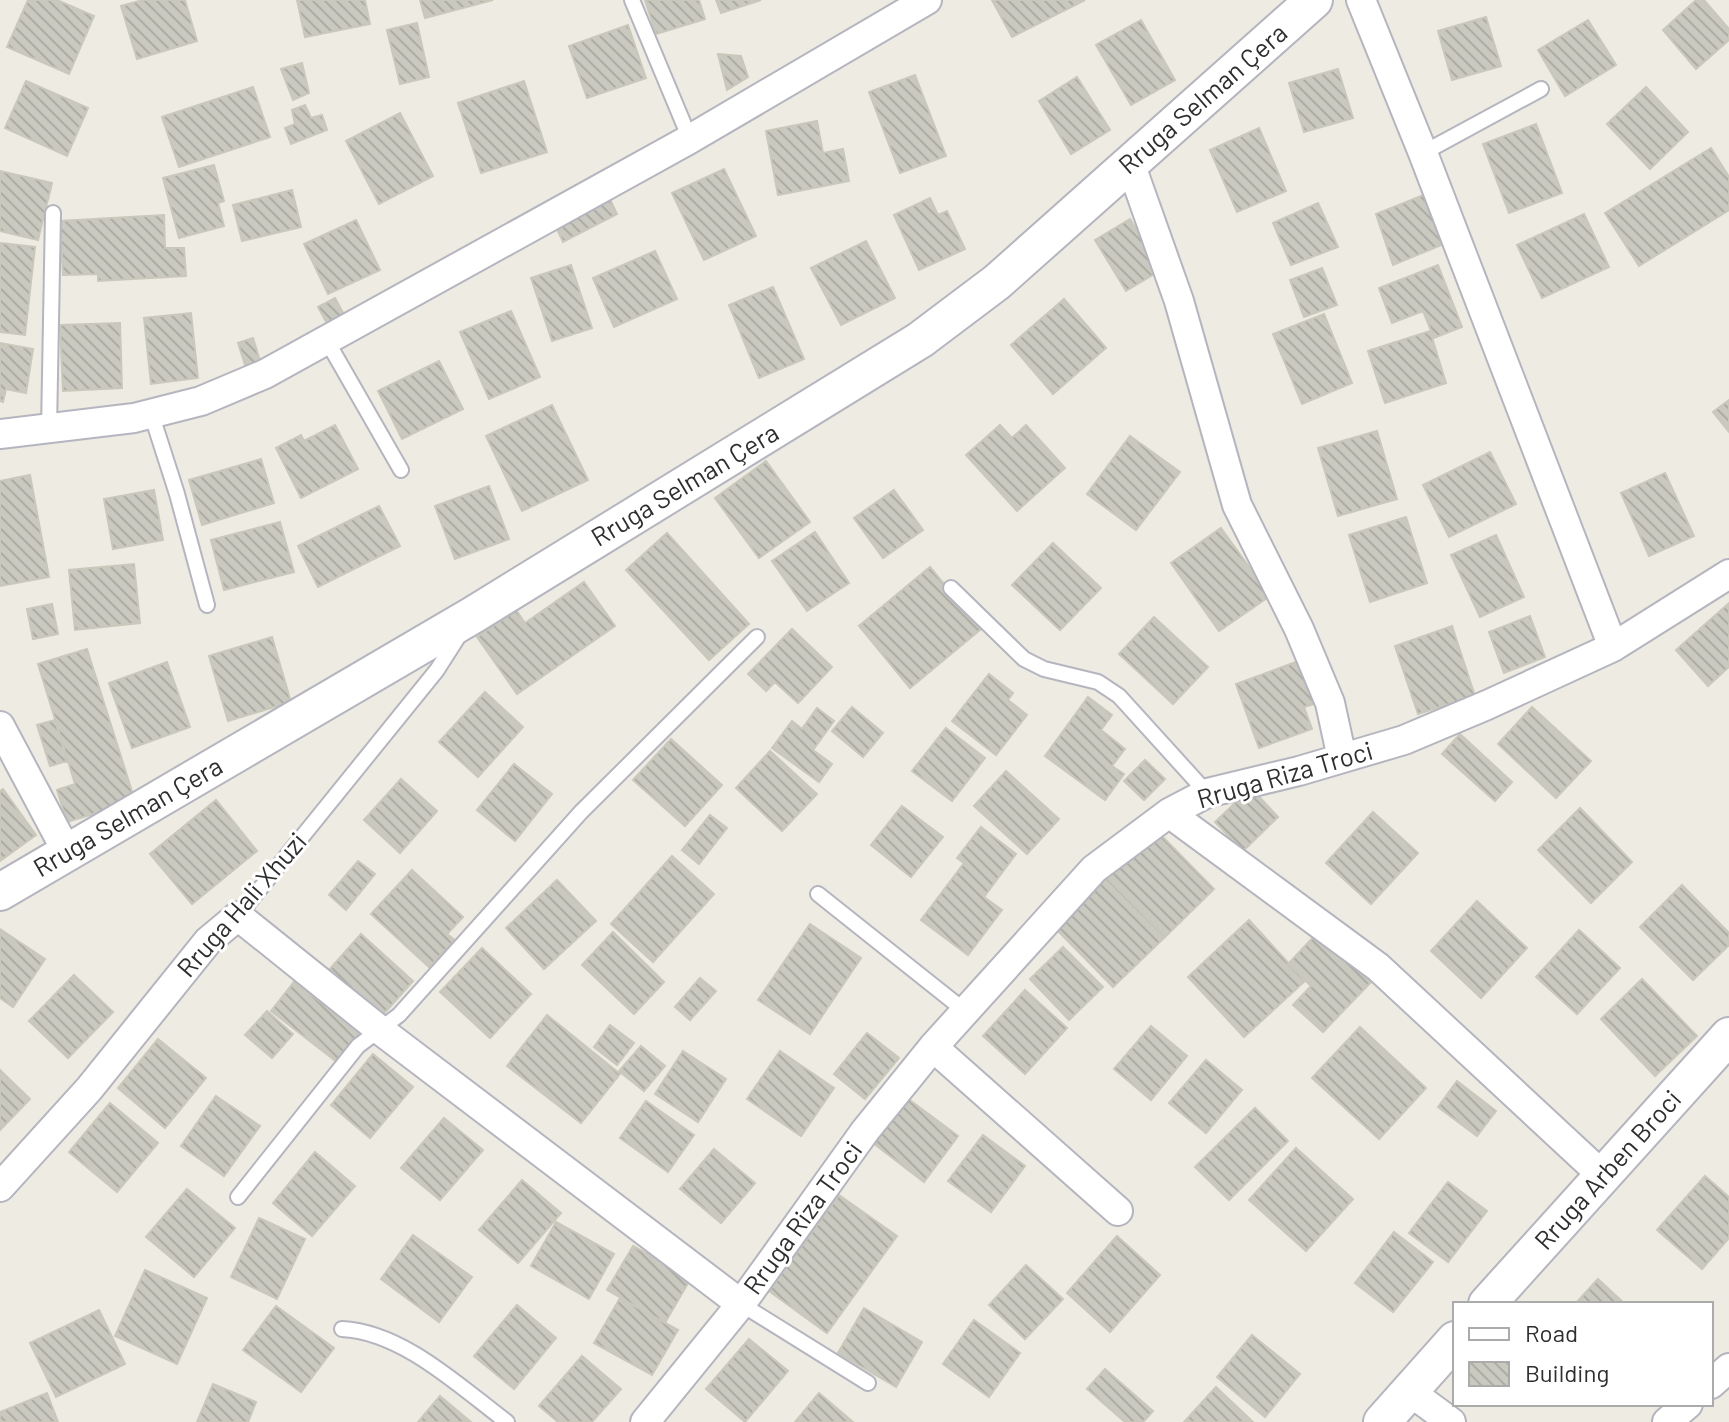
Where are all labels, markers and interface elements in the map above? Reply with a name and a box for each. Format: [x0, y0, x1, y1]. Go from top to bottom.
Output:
street label: Rruga Selman Çera [1111, 16, 1293, 179]
street label: Rruga Selman Çera [585, 416, 784, 552]
street label: Rruga Riza Troci [1193, 734, 1376, 813]
street label: Rruga Selman Çera [27, 749, 227, 882]
street label: Rruga Hali Xhuzi [170, 825, 312, 983]
street label: Rruga Arben Broci [1527, 1083, 1687, 1255]
street label: Rruga Riza Troci [736, 1135, 868, 1300]
legend [1453, 1302, 1713, 1406]
text: Road [1525, 1318, 1578, 1347]
text: Building [1525, 1358, 1609, 1387]

